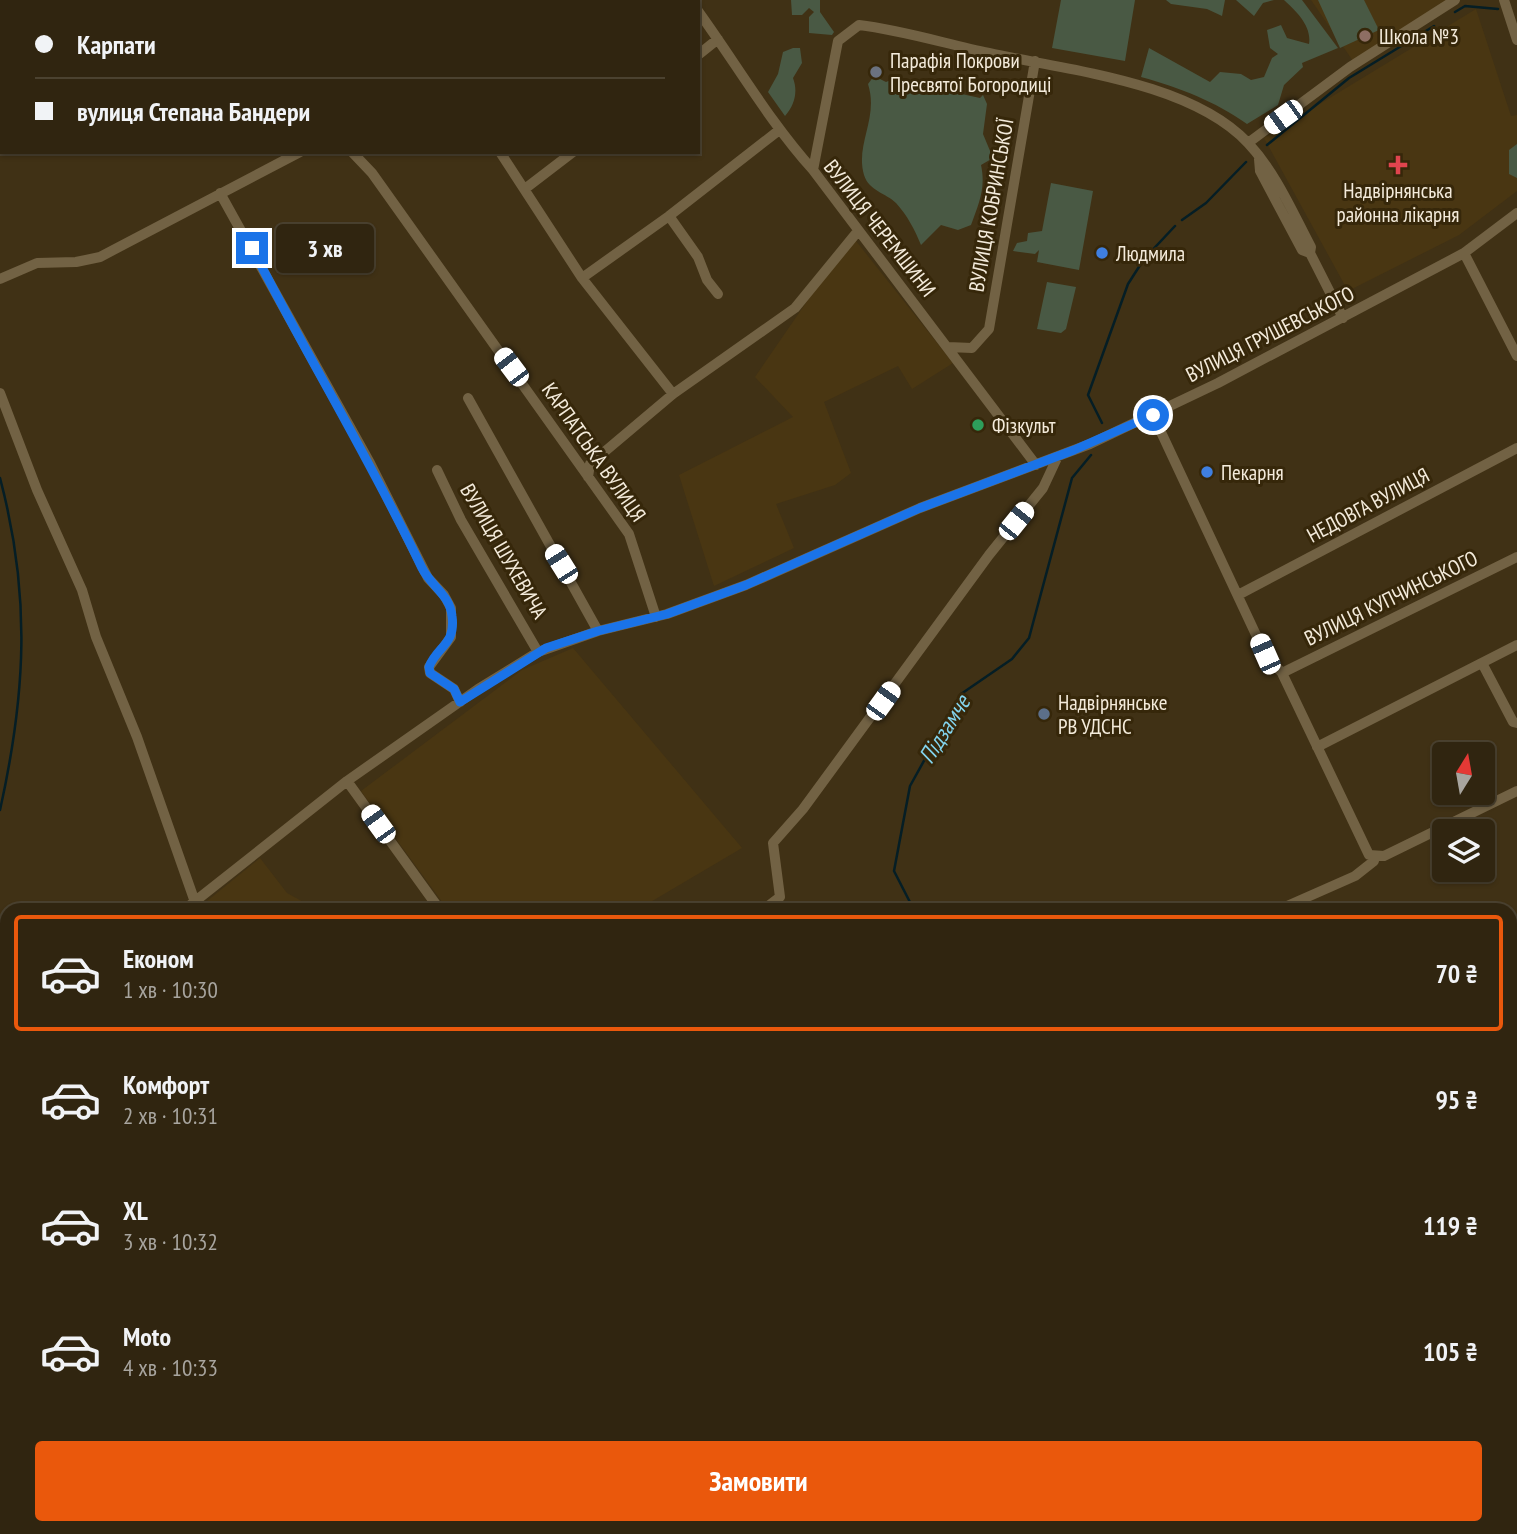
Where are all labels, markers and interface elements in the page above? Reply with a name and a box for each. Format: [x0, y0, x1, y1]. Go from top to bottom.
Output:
place label: Школа №3 [1379, 23, 1459, 50]
text: Карпати [77, 28, 156, 61]
marker: Школа №3 [1357, 28, 1373, 44]
place label: Парафія Покрови Пресвятої Богородиці [890, 47, 1052, 98]
marker: Парафія Покрови Пресвятої Богородиці [868, 64, 884, 80]
text: вулиця Степана Бандери [77, 95, 310, 128]
car [1260, 96, 1307, 138]
street label: ВУЛИЦЯ КОБРИНСЬКОЇ [962, 116, 1020, 294]
street label: ВУЛИЦЯ ЧЕРЕМШИНИ [818, 154, 942, 302]
marker: Надвірнянська районна лікарня [1388, 155, 1408, 175]
place label: Надвірнянська районна лікарня [1337, 177, 1459, 228]
callout: 3 хв [276, 224, 374, 272]
route end [236, 232, 268, 264]
text: 3 хв [307, 234, 343, 263]
place label: Людмила [1115, 240, 1185, 267]
marker: Людмила [1094, 245, 1110, 261]
street label: ВУЛИЦЯ ГРУШЕВСЬКОГО [1181, 280, 1359, 388]
car [490, 344, 533, 390]
street label: КАРПАТСЬКА ВУЛИЦЯ [536, 377, 652, 527]
route start [1137, 399, 1169, 431]
place label: Фізкульт [992, 412, 1056, 439]
marker: Фізкульт [970, 417, 986, 433]
place label: Пекарня [1221, 459, 1284, 486]
street label: НЕДОВГА ВУЛИЦЯ [1302, 461, 1434, 549]
marker: Пекарня [1199, 464, 1215, 480]
street label: ВУЛИЦЯ ШУХЕВИЧА [454, 479, 554, 623]
car [995, 498, 1038, 544]
car [541, 541, 582, 587]
street label: ВУЛИЦЯ КУПЧИНСЬКОГО [1300, 544, 1482, 652]
car [1247, 631, 1284, 677]
car [863, 678, 904, 724]
water label: Підзамче [912, 688, 977, 769]
place label: Надвірнянське РВ УДСНС [1058, 689, 1167, 740]
marker: Надвірнянське РВ УДСНС [1036, 706, 1052, 722]
north arrow [1432, 742, 1494, 805]
map controls [1432, 742, 1495, 882]
car [358, 801, 399, 847]
button: layers [1432, 819, 1495, 882]
icon: car [39, 942, 102, 1005]
text: Економ [123, 942, 194, 975]
text: 70 ₴ [1435, 957, 1478, 990]
text: 1 хв · 10:30 [123, 975, 218, 1004]
icon: car [39, 1068, 102, 1131]
text: Комфорт [123, 1068, 209, 1101]
text: 95 ₴ [1435, 1083, 1478, 1116]
text: 2 хв · 10:31 [123, 1101, 218, 1130]
icon: car [39, 1194, 102, 1257]
text: XL [123, 1194, 148, 1227]
text: 119 ₴ [1423, 1209, 1478, 1242]
text: 3 хв · 10:32 [123, 1227, 218, 1256]
icon: car [39, 1320, 102, 1383]
text: Moto [123, 1320, 171, 1353]
text: 105 ₴ [1423, 1335, 1478, 1368]
text: 4 хв · 10:33 [123, 1353, 218, 1382]
button: Замовити [35, 1441, 1482, 1521]

